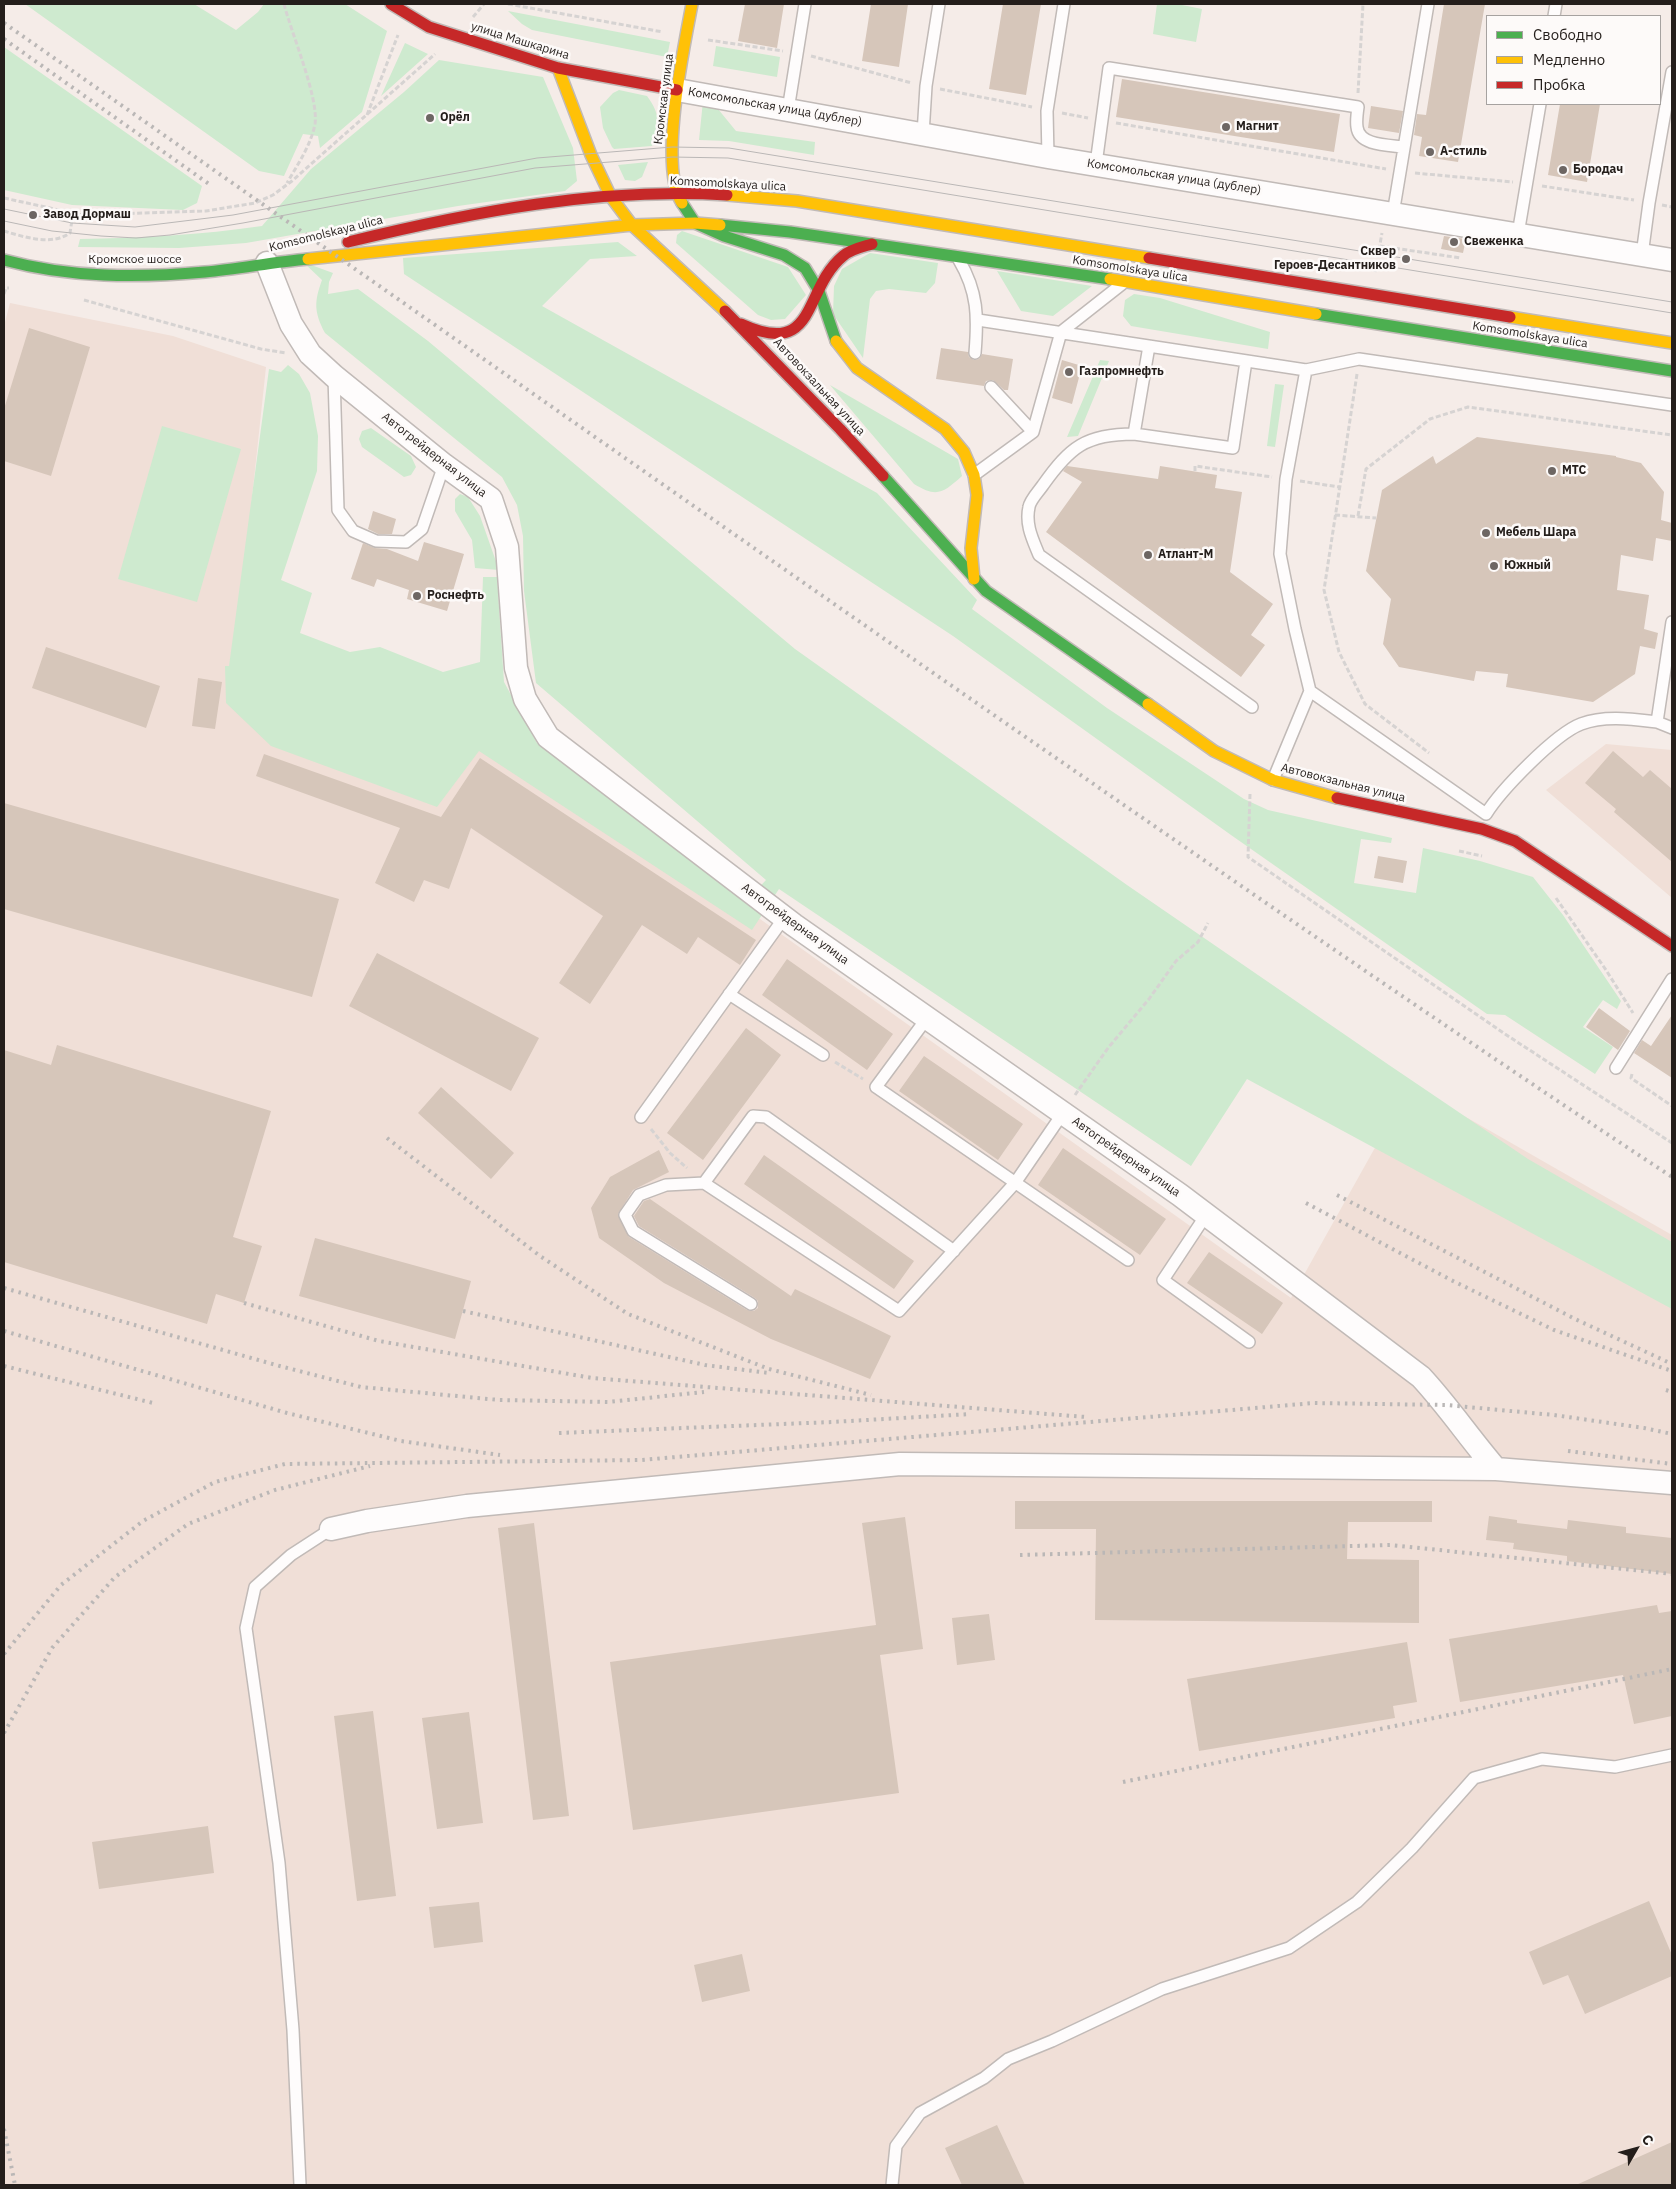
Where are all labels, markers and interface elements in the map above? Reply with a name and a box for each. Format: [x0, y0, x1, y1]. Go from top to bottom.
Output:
legend [1486, 15, 1661, 105]
street label: улица Машкарина [469, 19, 571, 63]
text: Свободно [1533, 25, 1602, 44]
text: Медленно [1533, 50, 1605, 69]
street label: Кромская улица [651, 53, 677, 145]
text: Пробка [1533, 75, 1585, 94]
street label: Комсомольская улица (дублер) [687, 85, 863, 129]
place label: Орёл [440, 111, 470, 125]
marker: Орёл [424, 112, 436, 124]
place label: Магнит [1236, 120, 1279, 134]
marker: Магнит [1220, 121, 1232, 133]
place label: А-стиль [1440, 145, 1487, 159]
marker: А-стиль [1424, 146, 1436, 158]
street label: Комсомольская улица (дублер) [1086, 156, 1262, 198]
place label: Бородач [1573, 163, 1623, 177]
marker: Бородач [1557, 164, 1569, 176]
street label: Komsomolskaya ulica [669, 174, 787, 194]
place label: Завод Дормаш [43, 208, 131, 222]
marker: Завод Дормаш [27, 209, 39, 221]
street label: Komsomolskaya ulica [268, 213, 384, 255]
place label: Свеженка [1464, 235, 1523, 249]
marker: Свеженка [1448, 236, 1460, 248]
place label: Сквер Героев-Десантников [1274, 245, 1396, 273]
street label: Кромское шоссе [88, 253, 182, 267]
street label: Komsomolskaya ulica [1071, 253, 1189, 285]
marker: Сквер Героев-Десантников [1400, 253, 1412, 265]
street label: Komsomolskaya ulica [1471, 319, 1589, 351]
street label: Автовокзальная улица [770, 335, 868, 439]
place label: Газпромнефть [1079, 365, 1164, 379]
marker: Газпромнефть [1063, 366, 1075, 378]
street label: Автогрейдерная улица [379, 410, 489, 500]
place label: МТС [1562, 464, 1586, 478]
marker: МТС [1546, 465, 1558, 477]
place label: Мебель Шара [1496, 526, 1576, 540]
marker: Мебель Шара [1480, 527, 1492, 539]
place label: Атлант-М [1158, 548, 1213, 562]
marker: Атлант-М [1142, 549, 1154, 561]
place label: Южный [1504, 559, 1551, 573]
marker: Южный [1488, 560, 1500, 572]
place label: Роснефть [427, 589, 484, 603]
marker: Роснефть [411, 590, 423, 602]
street label: Автовокзальная улица [1279, 761, 1407, 805]
street label: Автогрейдерная улица [739, 880, 851, 968]
street label: Автогрейдерная улица [1069, 1114, 1183, 1200]
north arrow [1611, 2124, 1661, 2174]
text: С [1638, 2131, 1658, 2149]

